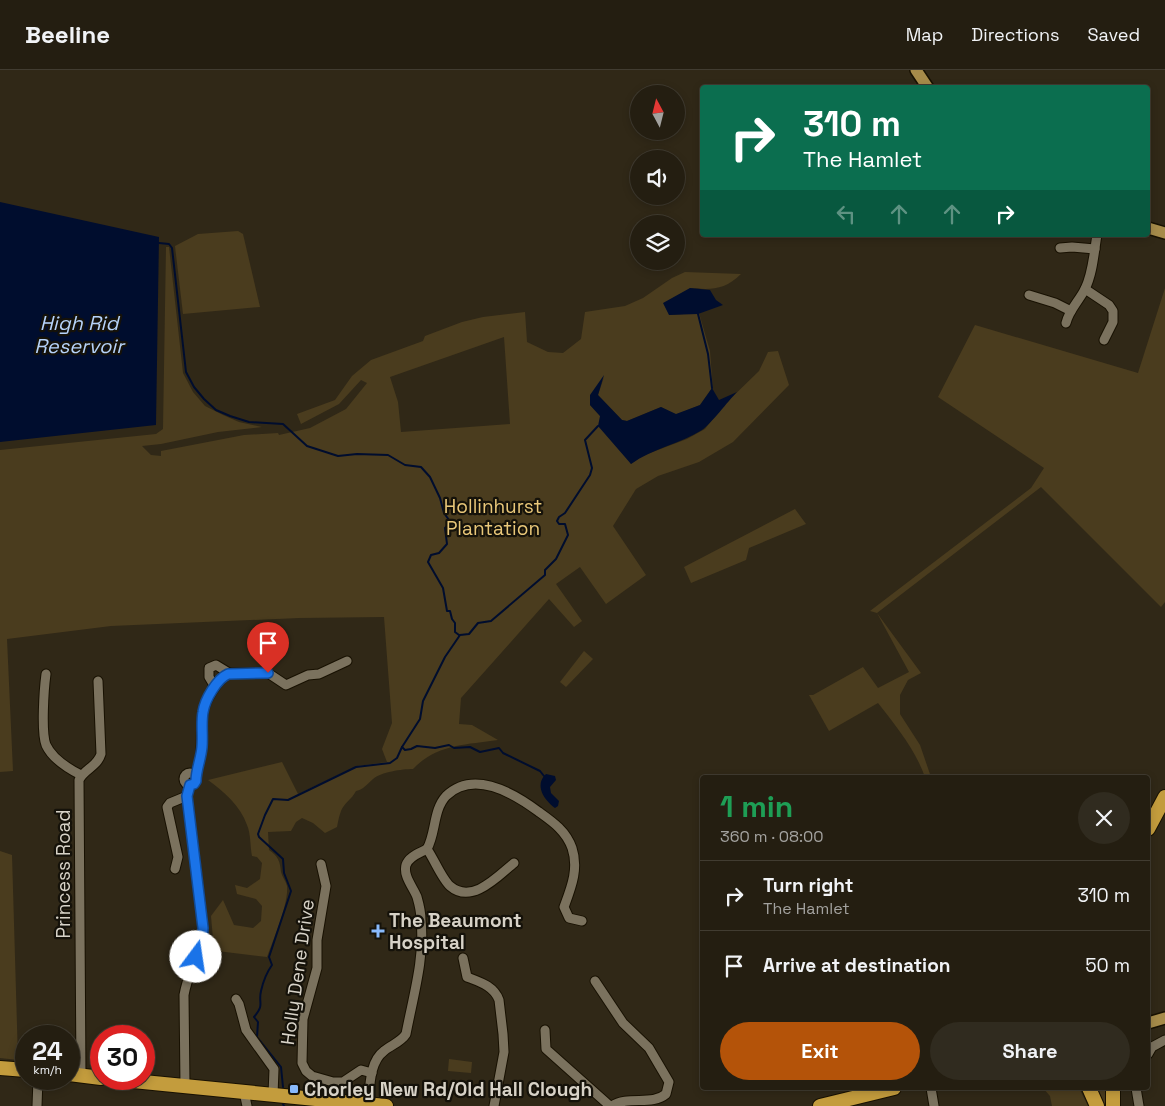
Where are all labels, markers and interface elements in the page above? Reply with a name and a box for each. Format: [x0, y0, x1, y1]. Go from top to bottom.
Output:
text: Beeline [25, 19, 110, 50]
text: Map [906, 23, 943, 46]
text: Directions [971, 23, 1060, 46]
text: Saved [1088, 23, 1140, 46]
north arrow [630, 85, 685, 140]
map controls [630, 85, 685, 270]
text: 310 m [803, 102, 901, 146]
icon: right [720, 105, 785, 170]
text: The Hamlet [803, 145, 922, 173]
button: sound [630, 150, 685, 205]
icon: left [832, 200, 860, 228]
icon: ahead [885, 200, 913, 228]
icon: ahead [938, 200, 966, 228]
icon: right [991, 200, 1019, 228]
button: layers [630, 215, 685, 270]
water label: High Rid Reservoir [34, 310, 126, 359]
park label: Hollinhurst Plantation [444, 494, 542, 541]
pin [247, 622, 289, 673]
icon: arrive [254, 629, 282, 657]
text: 1 min [720, 787, 793, 826]
button: close [1078, 792, 1130, 844]
street label: Princess Road [51, 809, 76, 939]
text: 360 m · 08:00 [720, 826, 824, 847]
text: Turn right [763, 873, 853, 898]
icon: right [720, 882, 748, 910]
text: 310 m [1077, 883, 1130, 908]
street label: Holly Dene Drive [275, 897, 320, 1047]
text: The Hamlet [763, 898, 850, 919]
place label: The Beaumont Hospital [389, 908, 522, 955]
marker: The Beaumont Hospital [371, 924, 385, 938]
position arrow [169, 930, 221, 982]
icon: arrive [720, 952, 748, 980]
text: Arrive at destination [763, 953, 951, 978]
text: 50 m [1085, 953, 1130, 978]
button: Exit [720, 1022, 920, 1080]
button: Share [930, 1022, 1130, 1080]
speed limit sign: 30 [90, 1025, 155, 1090]
text: 24 [32, 1035, 63, 1067]
text: km/h [33, 1062, 62, 1078]
place label: Chorley New Rd/Old Hall Clough [304, 1077, 592, 1102]
marker: Chorley New Rd/Old Hall Clough [288, 1083, 300, 1095]

